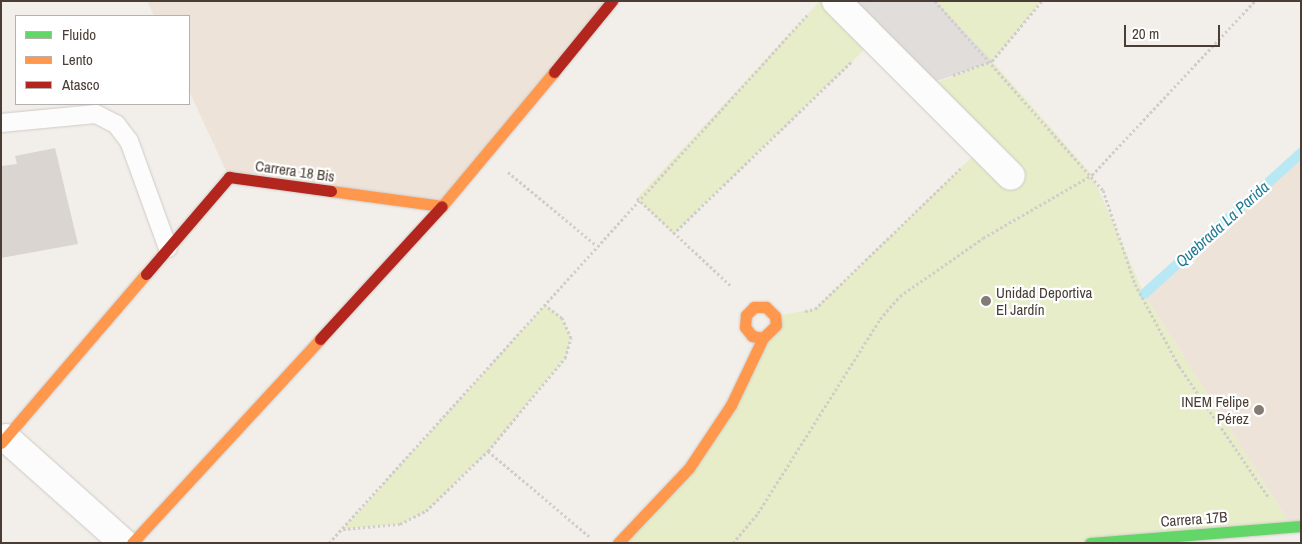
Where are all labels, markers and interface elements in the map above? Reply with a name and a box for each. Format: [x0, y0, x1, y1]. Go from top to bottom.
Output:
legend [15, 15, 190, 105]
scale bar [1127, 15, 1223, 47]
text: 20 m [1132, 23, 1159, 44]
text: Fluido [62, 24, 96, 45]
text: Lento [62, 49, 93, 70]
text: Atasco [62, 74, 100, 95]
street label: Carrera 18 Bis [254, 157, 336, 185]
water label: Quebrada La Parida [1171, 177, 1273, 271]
place label: Unidad Deportiva El Jardín [996, 283, 1092, 318]
marker: Unidad Deportiva El Jardín [980, 295, 992, 307]
place label: INEM Felipe Pérez [1181, 392, 1249, 427]
marker: INEM Felipe Pérez [1253, 404, 1265, 416]
street label: Carrera 17B [1160, 508, 1228, 530]

